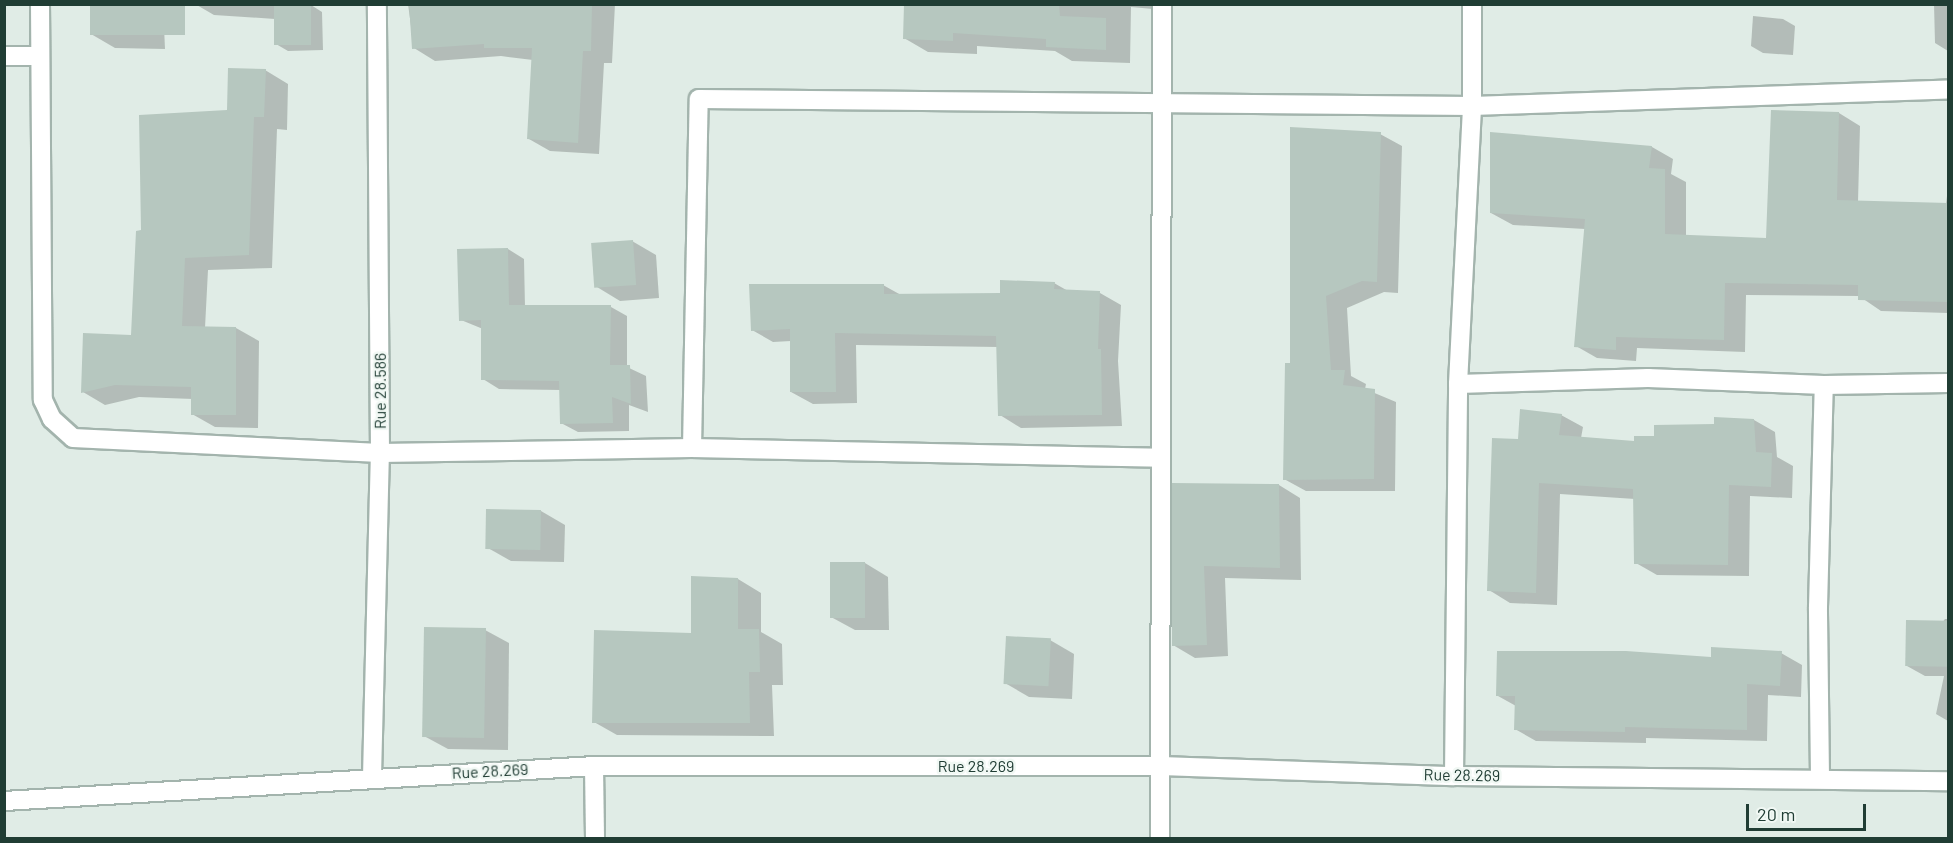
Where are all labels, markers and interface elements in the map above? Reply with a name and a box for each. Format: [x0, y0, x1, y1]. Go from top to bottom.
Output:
street label: Rue 28.586 [370, 353, 390, 429]
street label: Rue 28.269 [938, 756, 1014, 776]
street label: Rue 28.269 [451, 759, 529, 783]
street label: Rue 28.269 [1424, 765, 1500, 785]
scale bar [1749, 792, 1869, 830]
text: 20 m [1757, 803, 1795, 825]

